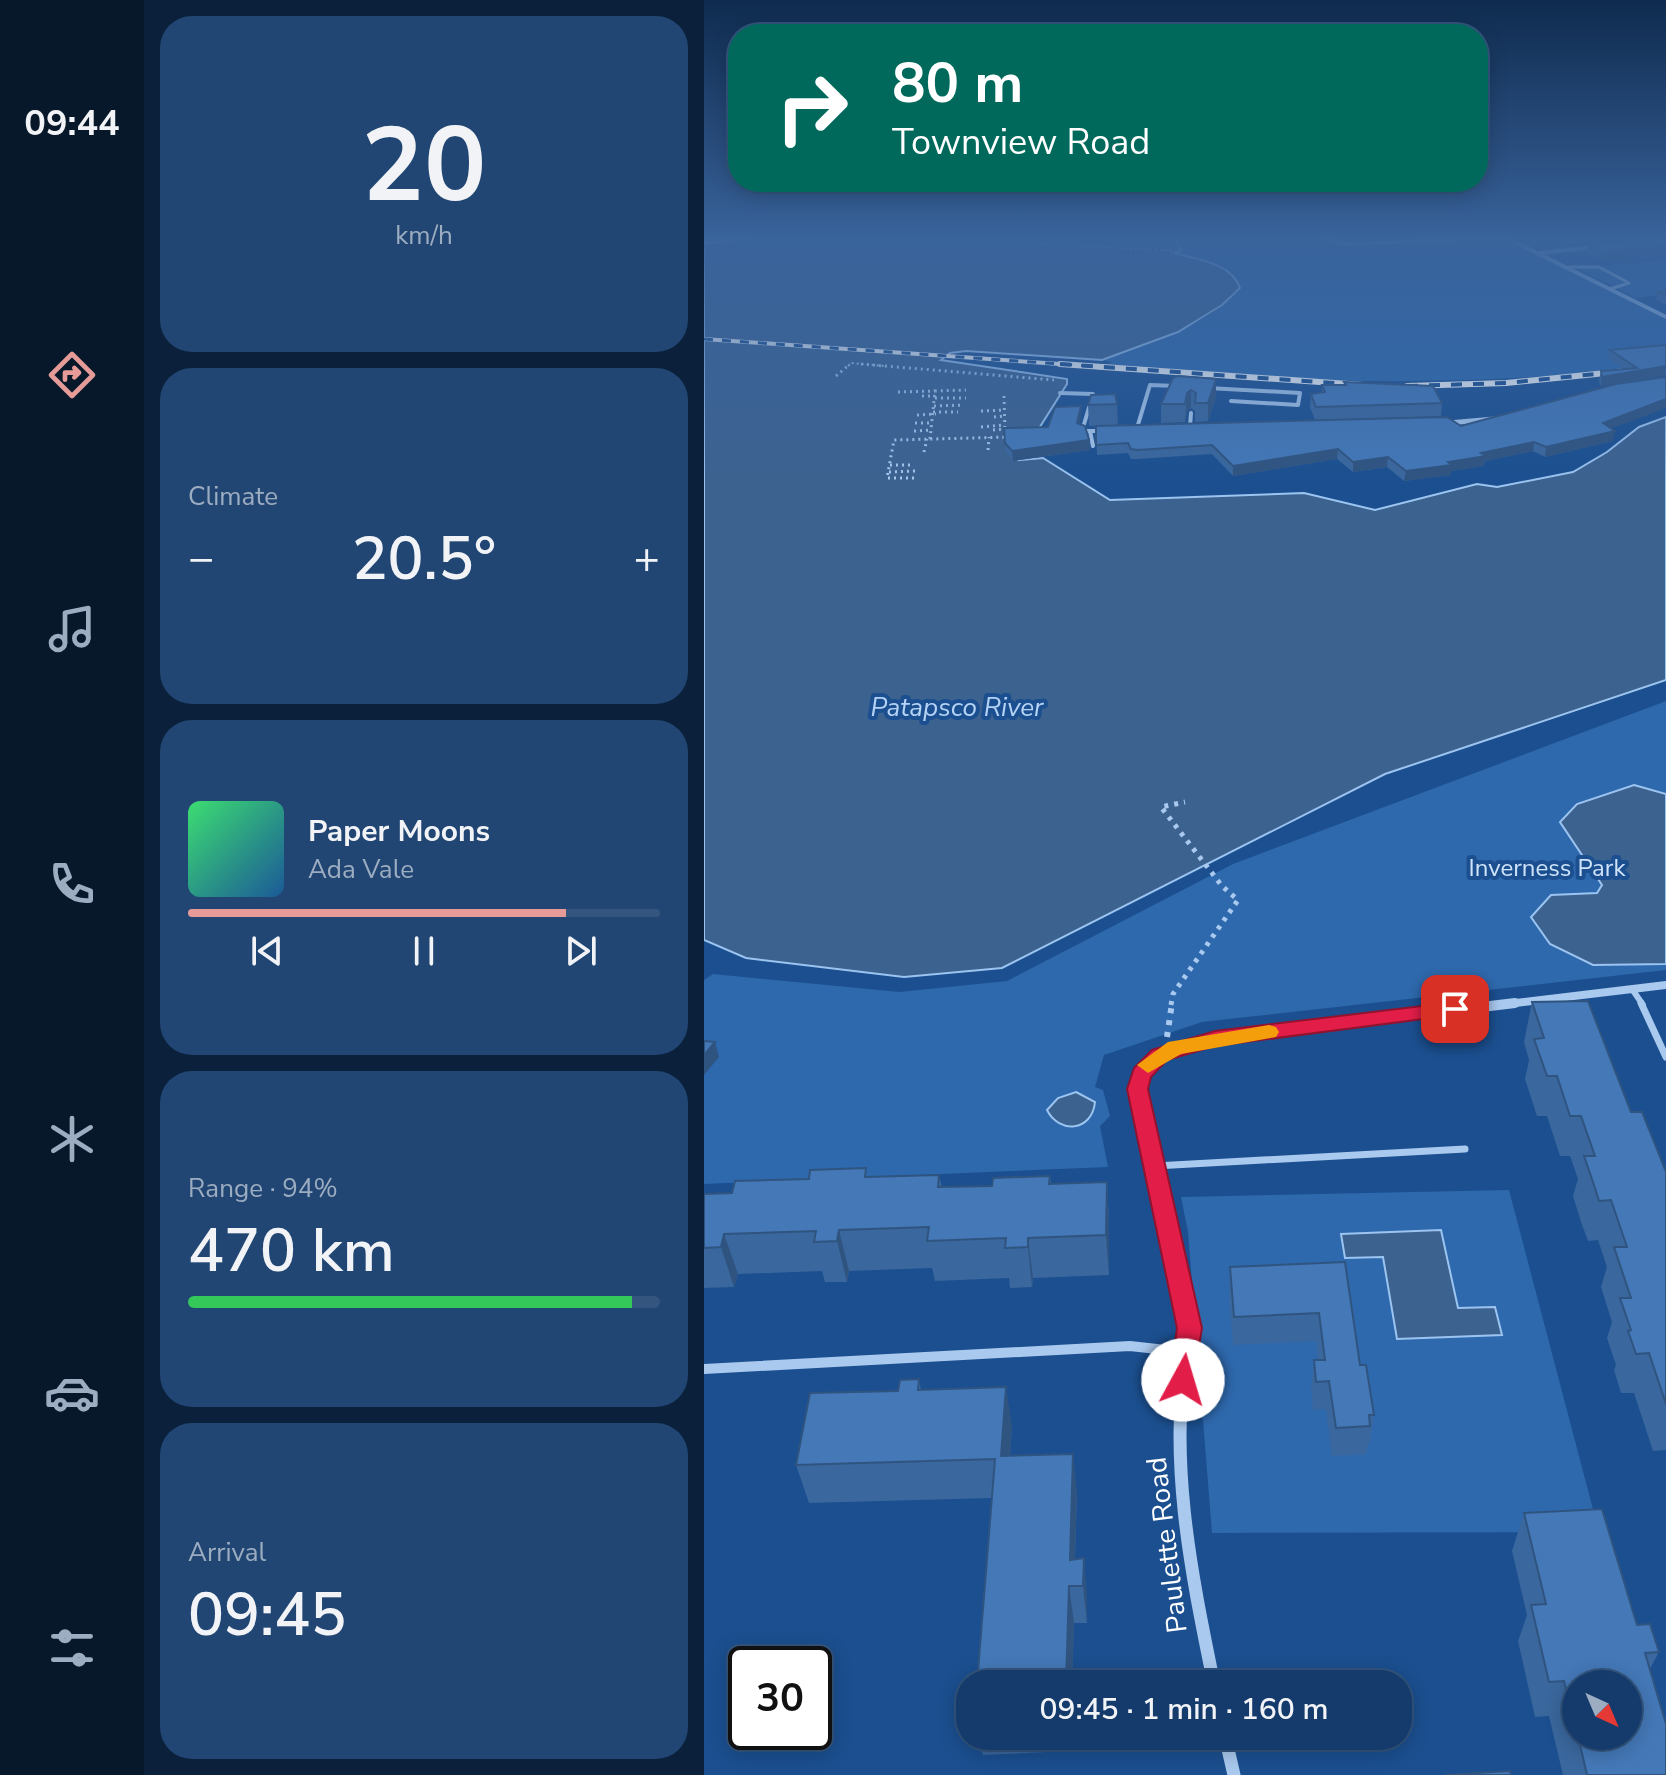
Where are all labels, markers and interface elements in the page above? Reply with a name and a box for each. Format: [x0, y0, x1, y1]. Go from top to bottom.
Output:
text: 80 m [892, 45, 1023, 122]
icon: right [760, 56, 864, 160]
text: 20 [362, 95, 486, 237]
text: 09:44 [24, 99, 120, 148]
text: Townview Road [892, 118, 1150, 167]
text: km/h [395, 218, 453, 253]
icon: directions [44, 347, 100, 403]
text: Climate [188, 479, 278, 514]
text: 20.5° [352, 518, 496, 600]
text: − [188, 529, 214, 589]
text: + [634, 529, 660, 589]
icon: music [44, 601, 100, 657]
water label: Patapsco River [871, 690, 1044, 725]
text: Paper Moons [308, 811, 490, 852]
text: Ada Vale [308, 852, 414, 887]
park label: Inverness Park [1469, 852, 1626, 884]
icon: phone [44, 856, 100, 912]
icon: previous [245, 929, 289, 973]
icon: pause [402, 929, 446, 973]
icon: next [559, 929, 603, 973]
pin [1421, 975, 1489, 1043]
icon: arrive [1433, 987, 1477, 1031]
icon: climate [44, 1111, 100, 1167]
text: Range · 94% [188, 1171, 338, 1206]
text: 470 km [188, 1210, 395, 1292]
position arrow [1141, 1338, 1225, 1422]
icon: car [44, 1365, 100, 1421]
street label: Paulette Road [1137, 1455, 1197, 1635]
text: Arrival [188, 1535, 266, 1570]
text: 09:45 [188, 1574, 346, 1656]
icon: filters [44, 1620, 100, 1676]
speed limit sign: 30 [728, 1646, 832, 1750]
north arrow [1562, 1670, 1642, 1750]
map controls [1562, 1670, 1642, 1750]
text: 09:45 · 1 min · 160 m [1039, 1689, 1329, 1730]

